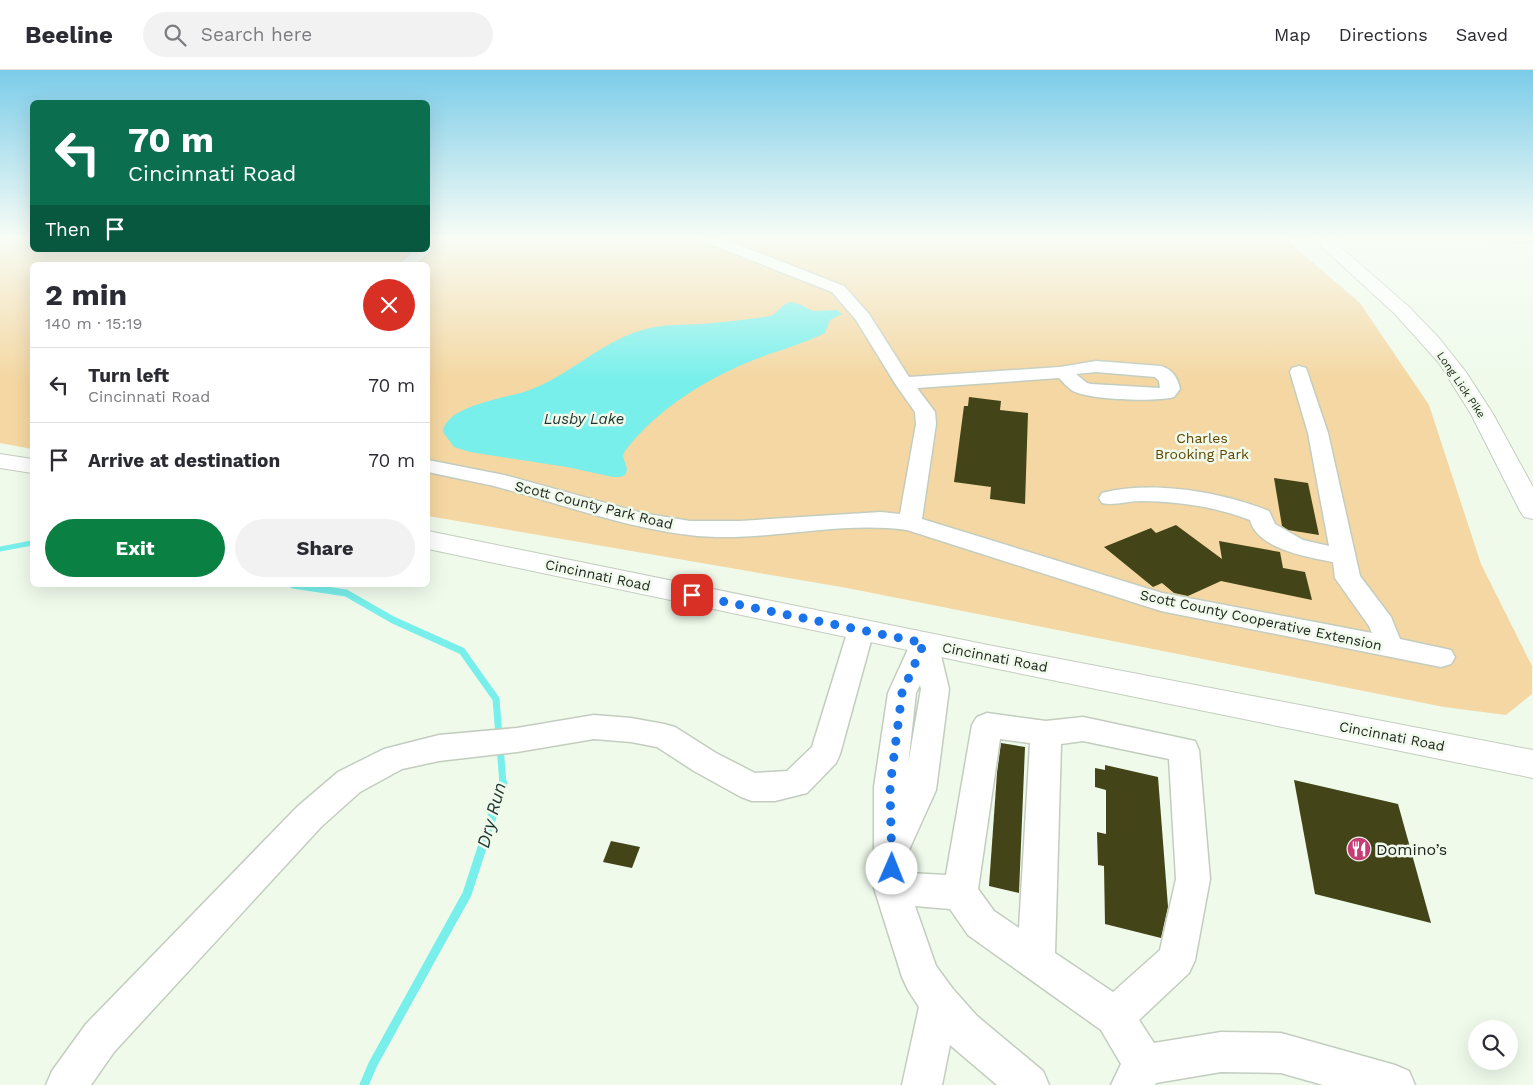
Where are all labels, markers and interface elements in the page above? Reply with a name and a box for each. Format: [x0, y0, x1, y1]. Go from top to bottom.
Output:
search box [143, 12, 493, 57]
text: Beeline [25, 21, 113, 49]
icon: search [161, 21, 189, 49]
text: Search here [201, 23, 312, 46]
text: Map [1274, 24, 1311, 45]
text: Directions [1339, 24, 1428, 45]
text: Saved [1456, 24, 1508, 45]
text: 70 m [128, 119, 214, 161]
icon: left [45, 120, 110, 185]
text: Cincinnati Road [128, 161, 296, 186]
icon: arrive [101, 215, 129, 243]
text: Then [45, 218, 91, 241]
text: 2 min [45, 277, 127, 312]
button: close [363, 279, 415, 331]
text: 140 m · 15:19 [45, 314, 142, 333]
street label: Long Lick Pike [1434, 350, 1488, 420]
text: Turn left [88, 364, 169, 387]
icon: left [45, 371, 73, 399]
text: 70 m [368, 374, 415, 397]
text: Cincinnati Road [88, 387, 210, 406]
water label: Lusby Lake [544, 410, 624, 428]
park label: Charles Brooking Park [1155, 430, 1249, 462]
icon: arrive [45, 446, 73, 474]
text: Arrive at destination [88, 449, 280, 472]
text: 70 m [368, 449, 415, 472]
street label: Scott County Park Road [513, 478, 675, 532]
button: Exit [45, 519, 225, 577]
button: Share [235, 519, 415, 577]
street label: Cincinnati Road [544, 556, 652, 594]
pin [671, 574, 713, 616]
icon: arrive [678, 581, 706, 609]
street label: Scott County Cooperative Extension [1139, 587, 1383, 653]
street label: Cincinnati Road [941, 639, 1049, 675]
street label: Cincinnati Road [1338, 718, 1446, 754]
water label: Dry Run [472, 780, 510, 850]
restaurant icon: Domino’s [1346, 836, 1372, 862]
place label: Domino’s [1376, 840, 1447, 859]
position arrow [865, 842, 917, 894]
map controls [1468, 1020, 1518, 1070]
button: search [1468, 1020, 1518, 1070]

